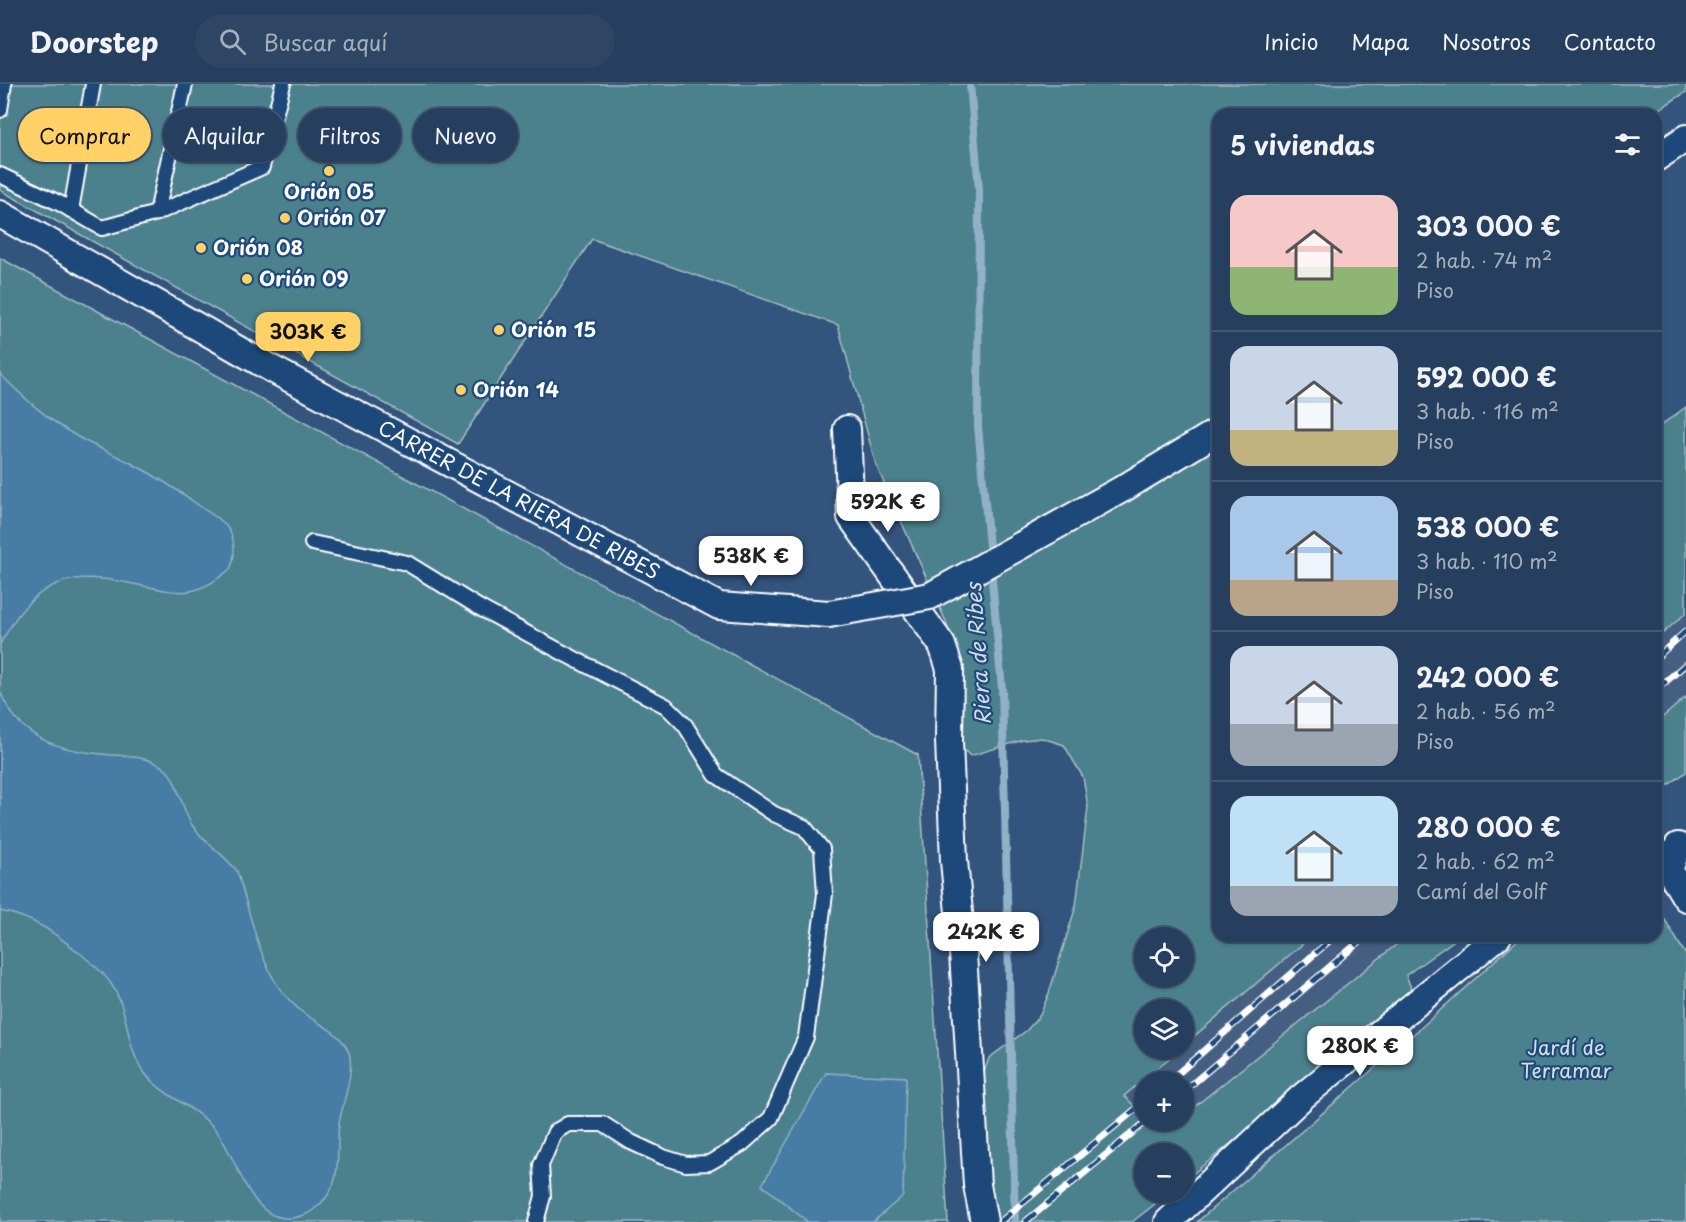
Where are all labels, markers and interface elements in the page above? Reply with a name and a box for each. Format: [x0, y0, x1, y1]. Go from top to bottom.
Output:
search box [195, 14, 615, 68]
text: Doorstep [30, 20, 159, 63]
icon: search [216, 25, 249, 58]
text: Buscar aquí [264, 25, 387, 58]
text: Inicio [1264, 25, 1318, 57]
text: Mapa [1351, 25, 1409, 57]
text: Nosotros [1442, 25, 1531, 57]
text: Contacto [1564, 25, 1656, 57]
chip: Comprar [18, 108, 151, 162]
chip: Alquilar [163, 108, 286, 162]
chip: Filtros [298, 108, 401, 162]
chip: Nuevo [413, 108, 518, 162]
text: 5 viviendas [1230, 125, 1375, 164]
icon: filters [1611, 128, 1644, 161]
marker: Orión 05 [322, 164, 336, 178]
place label: Orión 05 [284, 176, 374, 206]
place label: Orión 07 [297, 202, 386, 232]
text: 303 000 € [1416, 206, 1561, 245]
marker: Orión 07 [278, 211, 292, 225]
icon: home [1278, 219, 1350, 291]
place label: Orión 08 [213, 232, 303, 262]
marker: Orión 08 [194, 241, 208, 255]
text: 2 hab. · 74 m² [1416, 245, 1552, 275]
place label: Orión 09 [259, 263, 349, 293]
marker: Orión 09 [240, 272, 254, 286]
text: Piso [1416, 275, 1454, 305]
pin: 303K € [259, 312, 357, 363]
place label: Orión 15 [511, 314, 597, 344]
text: 303K € [269, 316, 347, 346]
marker: Orión 15 [492, 323, 506, 337]
text: 592 000 € [1416, 357, 1557, 396]
icon: home [1278, 370, 1350, 442]
place label: Orión 14 [473, 374, 559, 404]
marker: Orión 14 [454, 383, 468, 397]
text: 3 hab. · 116 m² [1416, 396, 1559, 426]
street label: CARRER DE LA RIERA DE RIBES [373, 412, 666, 586]
text: Piso [1416, 426, 1454, 456]
pin: 592K € [839, 482, 937, 533]
text: 592K € [851, 486, 925, 516]
text: 538 000 € [1416, 507, 1559, 546]
icon: home [1278, 520, 1350, 592]
pin: 538K € [702, 536, 800, 587]
text: 538K € [713, 540, 789, 570]
text: 3 hab. · 110 m² [1416, 546, 1558, 576]
text: Piso [1416, 576, 1454, 606]
water label: Riera de Ribes [956, 580, 998, 726]
text: 242 000 € [1416, 657, 1559, 696]
icon: home [1278, 670, 1350, 742]
text: 2 hab. · 56 m² [1416, 696, 1556, 726]
text: Piso [1416, 726, 1454, 756]
text: 280 000 € [1416, 807, 1561, 846]
icon: home [1278, 820, 1350, 892]
text: 2 hab. · 62 m² [1416, 846, 1555, 876]
text: Camí del Golf [1416, 876, 1547, 906]
pin: 242K € [937, 912, 1035, 963]
text: 242K € [947, 916, 1025, 946]
map controls [1134, 927, 1194, 1203]
button: locate [1134, 927, 1194, 987]
button: layers [1134, 999, 1194, 1059]
pin: 280K € [1311, 1026, 1409, 1077]
text: 280K € [1321, 1030, 1399, 1060]
park label: Jardí de Terramar [1521, 1032, 1611, 1085]
button: + [1134, 1071, 1194, 1131]
button: − [1134, 1143, 1194, 1203]

